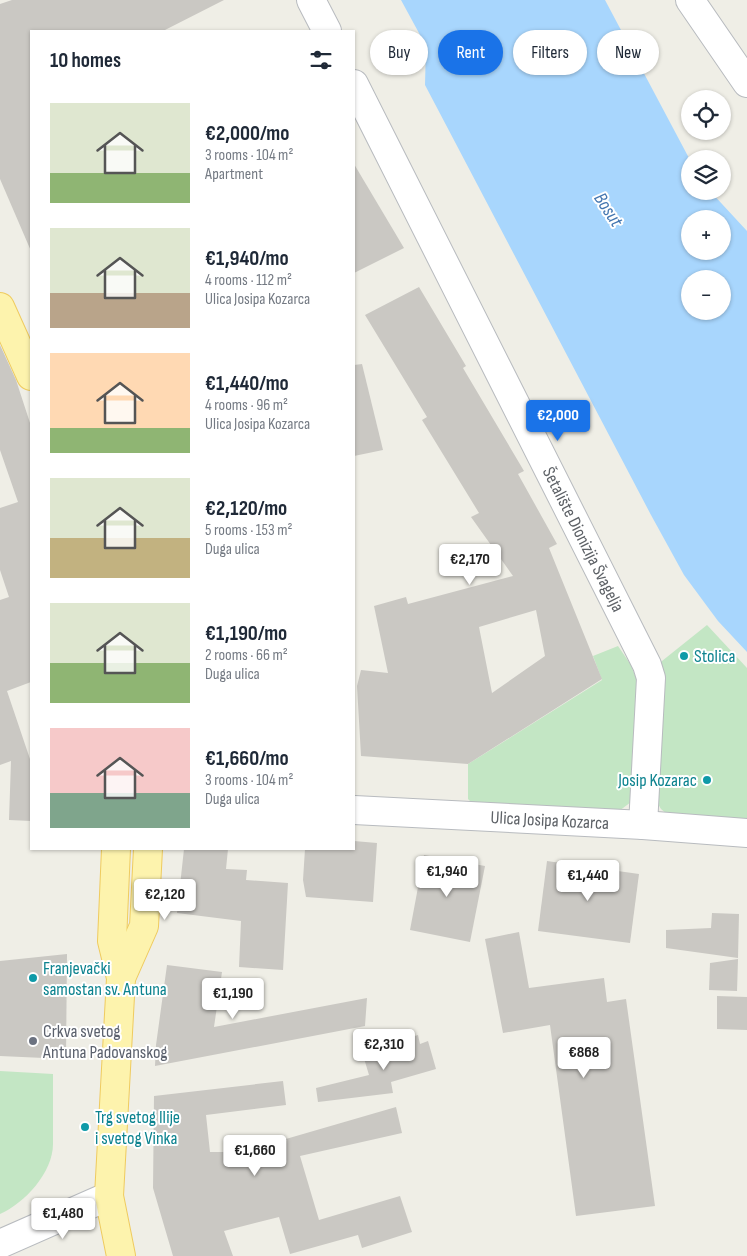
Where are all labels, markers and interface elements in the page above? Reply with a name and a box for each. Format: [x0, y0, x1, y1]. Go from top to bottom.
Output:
chip: Buy [370, 30, 428, 75]
chip: Rent [438, 30, 503, 75]
chip: Filters [513, 30, 587, 75]
chip: New [597, 30, 659, 75]
icon: filters [307, 46, 335, 74]
text: 10 homes [50, 48, 121, 73]
map controls [681, 90, 731, 320]
button: locate [681, 90, 731, 140]
text: €2,000/mo [205, 121, 289, 146]
icon: home [90, 123, 150, 183]
text: 3 rooms · 104 m² [205, 146, 293, 165]
button: layers [681, 150, 731, 200]
text: Apartment [205, 165, 263, 184]
water label: Bosut [589, 189, 628, 233]
button: + [681, 210, 731, 260]
text: €1,940/mo [205, 246, 289, 271]
icon: home [90, 248, 150, 308]
button: − [681, 270, 731, 320]
text: 4 rooms · 112 m² [205, 271, 292, 290]
text: Ulica Josipa Kozarca [205, 290, 310, 309]
text: €1,440/mo [205, 371, 289, 396]
icon: home [90, 373, 150, 433]
text: 4 rooms · 96 m² [205, 396, 288, 415]
pin: €2,000 [517, 400, 599, 442]
text: €2,000 [537, 406, 579, 425]
text: Ulica Josipa Kozarca [205, 415, 310, 434]
street label: Šetalište Dionizija Švagelja [538, 463, 629, 615]
text: €2,120/mo [205, 496, 287, 521]
icon: home [90, 498, 150, 558]
text: 5 rooms · 153 m² [205, 521, 292, 540]
text: Duga ulica [205, 540, 260, 559]
pin: €2,170 [429, 544, 511, 586]
text: €2,170 [450, 550, 490, 569]
text: €1,190/mo [205, 621, 287, 646]
icon: home [90, 623, 150, 683]
text: 2 rooms · 66 m² [205, 646, 288, 665]
place label: Stolica [694, 646, 736, 667]
marker: Stolica [678, 650, 690, 662]
text: Duga ulica [205, 665, 260, 684]
text: €1,660/mo [205, 746, 289, 771]
icon: home [90, 748, 150, 808]
place label: Josip Kozarac [617, 770, 697, 791]
text: 3 rooms · 104 m² [205, 771, 293, 790]
marker: Josip Kozarac [701, 774, 713, 786]
text: Duga ulica [205, 790, 260, 809]
street label: Ulica Josipa Kozarca [490, 807, 609, 834]
pin: €1,940 [406, 856, 488, 898]
pin: €1,440 [547, 860, 629, 902]
text: €1,940 [426, 862, 468, 881]
text: €1,440 [567, 866, 609, 885]
pin: €2,120 [124, 878, 206, 921]
text: €2,120 [145, 885, 185, 904]
place label: Franjevački samostan sv. Antuna [43, 958, 167, 1000]
marker: Franjevački samostan sv. Antuna [27, 972, 39, 984]
pin: €1,190 [192, 978, 274, 1020]
text: €1,190 [213, 984, 253, 1003]
place label: Crkva svetog Antuna Padovanskog [42, 1021, 168, 1063]
pin: €2,310 [343, 1028, 425, 1071]
marker: Crkva svetog Antuna Padovanskog [27, 1035, 39, 1047]
text: €2,310 [364, 1035, 404, 1054]
pin: €868 [554, 1036, 614, 1079]
text: €868 [569, 1043, 599, 1062]
place label: Trg svetog Ilije i svetog Vinka [95, 1107, 180, 1149]
marker: Trg svetog Ilije i svetog Vinka [79, 1121, 91, 1133]
pin: €1,660 [214, 1134, 296, 1177]
text: €1,660 [234, 1141, 276, 1160]
pin: €1,480 [22, 1198, 104, 1240]
text: €1,480 [42, 1204, 84, 1223]

